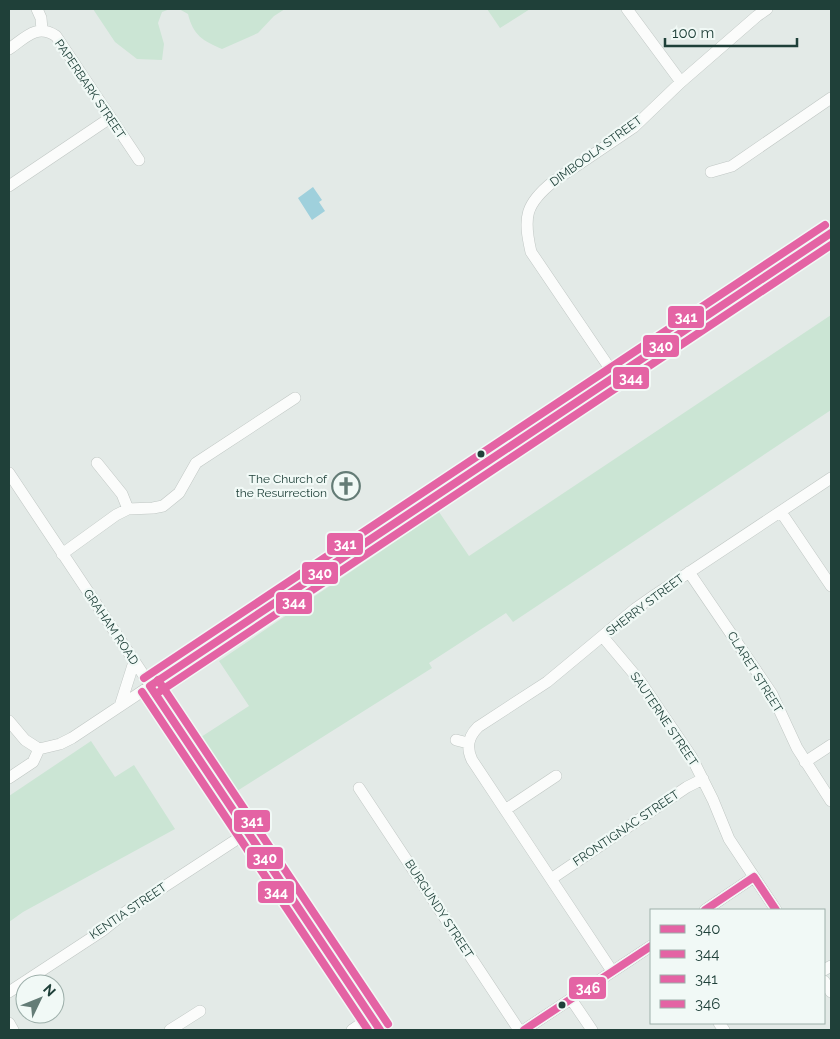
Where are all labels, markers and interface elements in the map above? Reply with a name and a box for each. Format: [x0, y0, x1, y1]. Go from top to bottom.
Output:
scale bar [665, 15, 798, 47]
text: 100 m [672, 24, 714, 42]
street label: PAPERBARK STREET [52, 37, 129, 142]
street label: DIMBOOLA STREET [547, 113, 645, 189]
line badge: 341 [667, 305, 705, 329]
text: 341 [675, 309, 697, 325]
line badge: 340 [642, 334, 680, 358]
text: 340 [649, 338, 673, 354]
line badge: 344 [612, 366, 650, 390]
text: 344 [619, 370, 643, 386]
unlabelled marker [476, 449, 486, 459]
church icon: The Church of the Resurrection [331, 471, 361, 501]
place label: The Church of the Resurrection [236, 472, 328, 500]
line badge: 341 [326, 532, 364, 556]
text: 341 [334, 536, 356, 552]
line badge: 340 [301, 561, 339, 585]
text: 340 [308, 565, 332, 581]
street label: SHERRY STREET [603, 571, 687, 639]
street label: GRAHAM ROAD [81, 586, 142, 668]
line badge: 344 [275, 591, 313, 615]
text: 344 [282, 594, 306, 610]
street label: CLARET STREET [724, 629, 786, 716]
street label: SAUTERNE STREET [627, 669, 701, 769]
street label: FRONTIGNAC STREET [570, 787, 682, 869]
line badge: 341 [233, 809, 271, 833]
text: 341 [241, 813, 263, 829]
line badge: 340 [246, 846, 284, 870]
text: 340 [253, 850, 277, 866]
street label: BURGUNDY STREET [402, 857, 476, 961]
street label: KENTIA STREET [87, 880, 170, 942]
line badge: 344 [257, 880, 295, 904]
text: 344 [264, 884, 288, 900]
legend [650, 909, 825, 1024]
text: 340 [695, 920, 720, 938]
text: 344 [695, 945, 719, 963]
text: 341 [695, 970, 718, 988]
north arrow [15, 974, 65, 1024]
line badge: 346 [568, 976, 607, 1000]
text: 346 [576, 980, 600, 996]
text: N [40, 981, 59, 999]
text: 346 [695, 995, 720, 1013]
unlabelled marker [557, 1000, 567, 1010]

